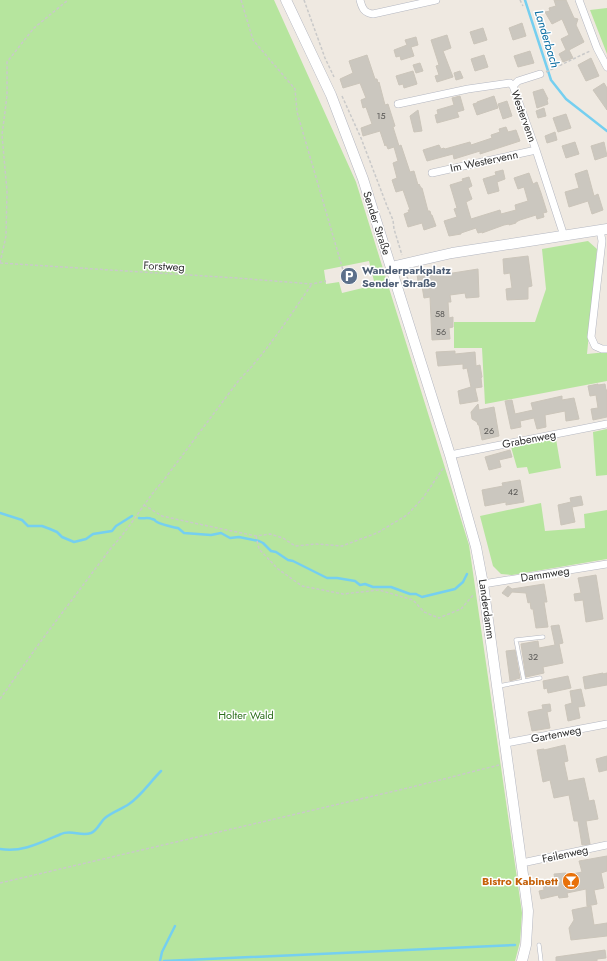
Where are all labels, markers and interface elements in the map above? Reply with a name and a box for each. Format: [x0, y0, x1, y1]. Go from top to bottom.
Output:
water label: Landerbach [530, 8, 564, 70]
street label: Westervenn [507, 88, 541, 144]
house number: 15 [376, 109, 386, 122]
street label: Im Westervenn [449, 146, 519, 176]
street label: Sender Straße [359, 189, 395, 257]
street label: Forstweg [143, 257, 185, 275]
place label: Wanderparkplatz Sender Straße [362, 262, 451, 291]
parking icon: Wanderparkplatz Sender Straße [339, 266, 359, 286]
house number: 58 [435, 307, 445, 320]
house number: 56 [436, 325, 446, 338]
house number: 26 [484, 424, 494, 437]
street label: Grabenweg [501, 426, 557, 452]
house number: 42 [508, 485, 518, 498]
street label: Dammweg [519, 562, 571, 586]
street label: Landerdamm [475, 578, 499, 640]
house number: 32 [528, 650, 538, 663]
park label: Holter Wald [218, 707, 274, 723]
street label: Gartenweg [530, 721, 582, 747]
street label: Feilenweg [540, 841, 590, 867]
bar icon: Bistro Kabinett [561, 871, 581, 891]
place label: Bistro Kabinett [482, 873, 558, 889]

